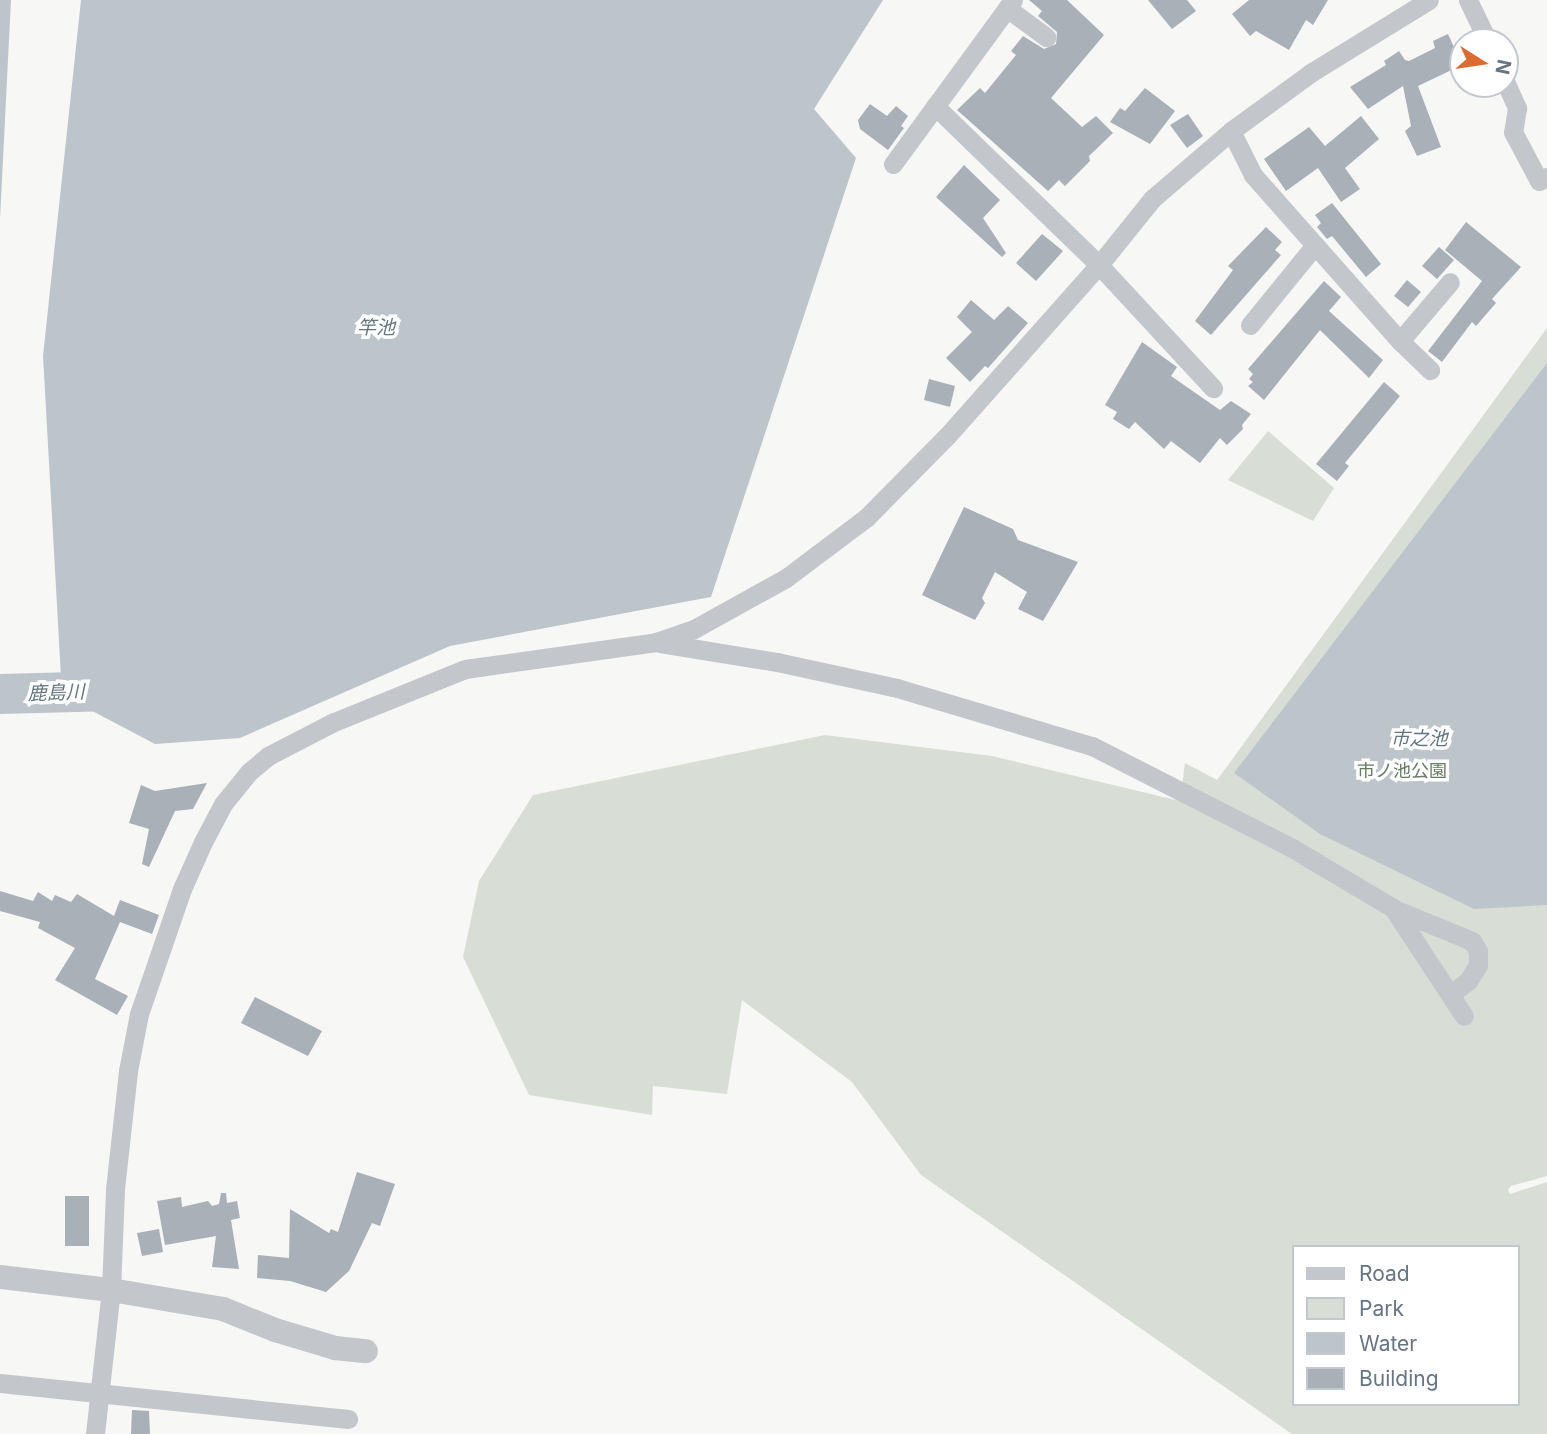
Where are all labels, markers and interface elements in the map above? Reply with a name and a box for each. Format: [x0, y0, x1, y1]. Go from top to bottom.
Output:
north arrow [1449, 28, 1519, 98]
text: N [1490, 58, 1516, 77]
water label: 竿池 [357, 317, 395, 339]
water label: 鹿島川 [27, 681, 85, 705]
water label: 市之池 [1391, 728, 1447, 750]
park label: 市ノ池公園 [1357, 760, 1447, 782]
legend [1292, 1245, 1519, 1406]
text: Road [1359, 1261, 1410, 1286]
text: Park [1359, 1296, 1404, 1321]
text: Water [1359, 1331, 1417, 1356]
text: Building [1359, 1366, 1439, 1391]

